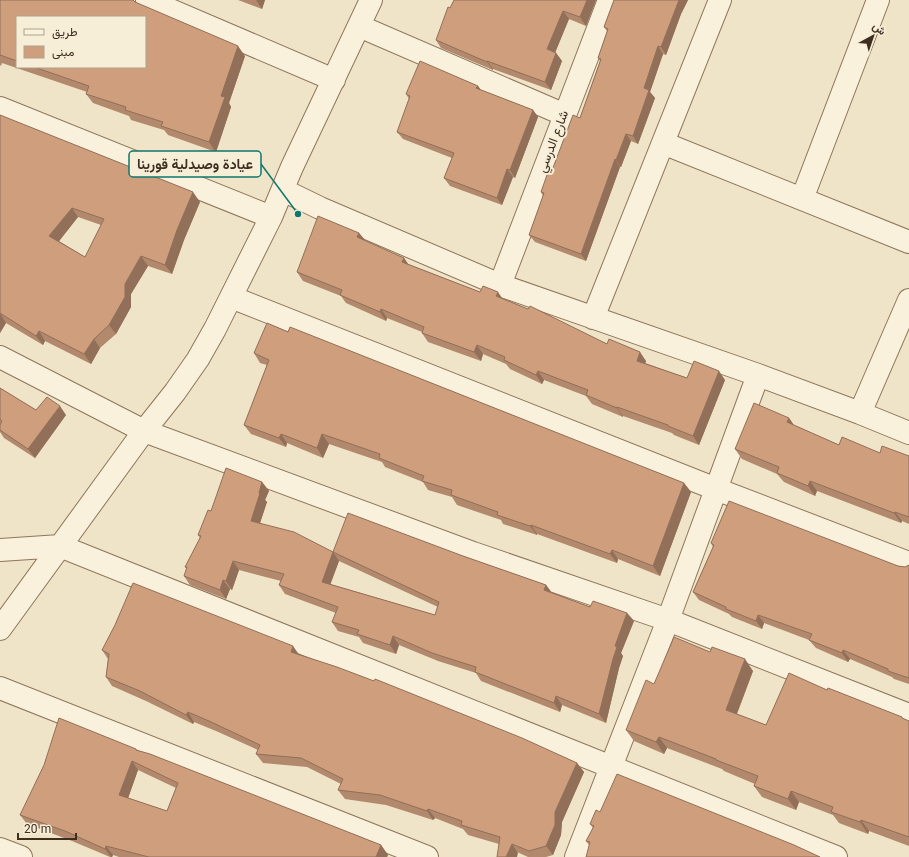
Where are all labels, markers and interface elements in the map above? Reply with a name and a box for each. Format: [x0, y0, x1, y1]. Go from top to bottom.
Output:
legend [16, 16, 146, 68]
north arrow [853, 16, 893, 56]
text: ش [868, 19, 889, 40]
text: طريق [52, 24, 78, 42]
text: مبنى [52, 44, 74, 62]
street label: شارع الدرسي [533, 108, 575, 176]
callout: عيادة وصيدلية قورينا [129, 151, 261, 177]
text: عيادة وصيدلية قورينا [137, 155, 253, 177]
scale bar [18, 815, 76, 841]
text: 20 m [24, 821, 51, 839]

